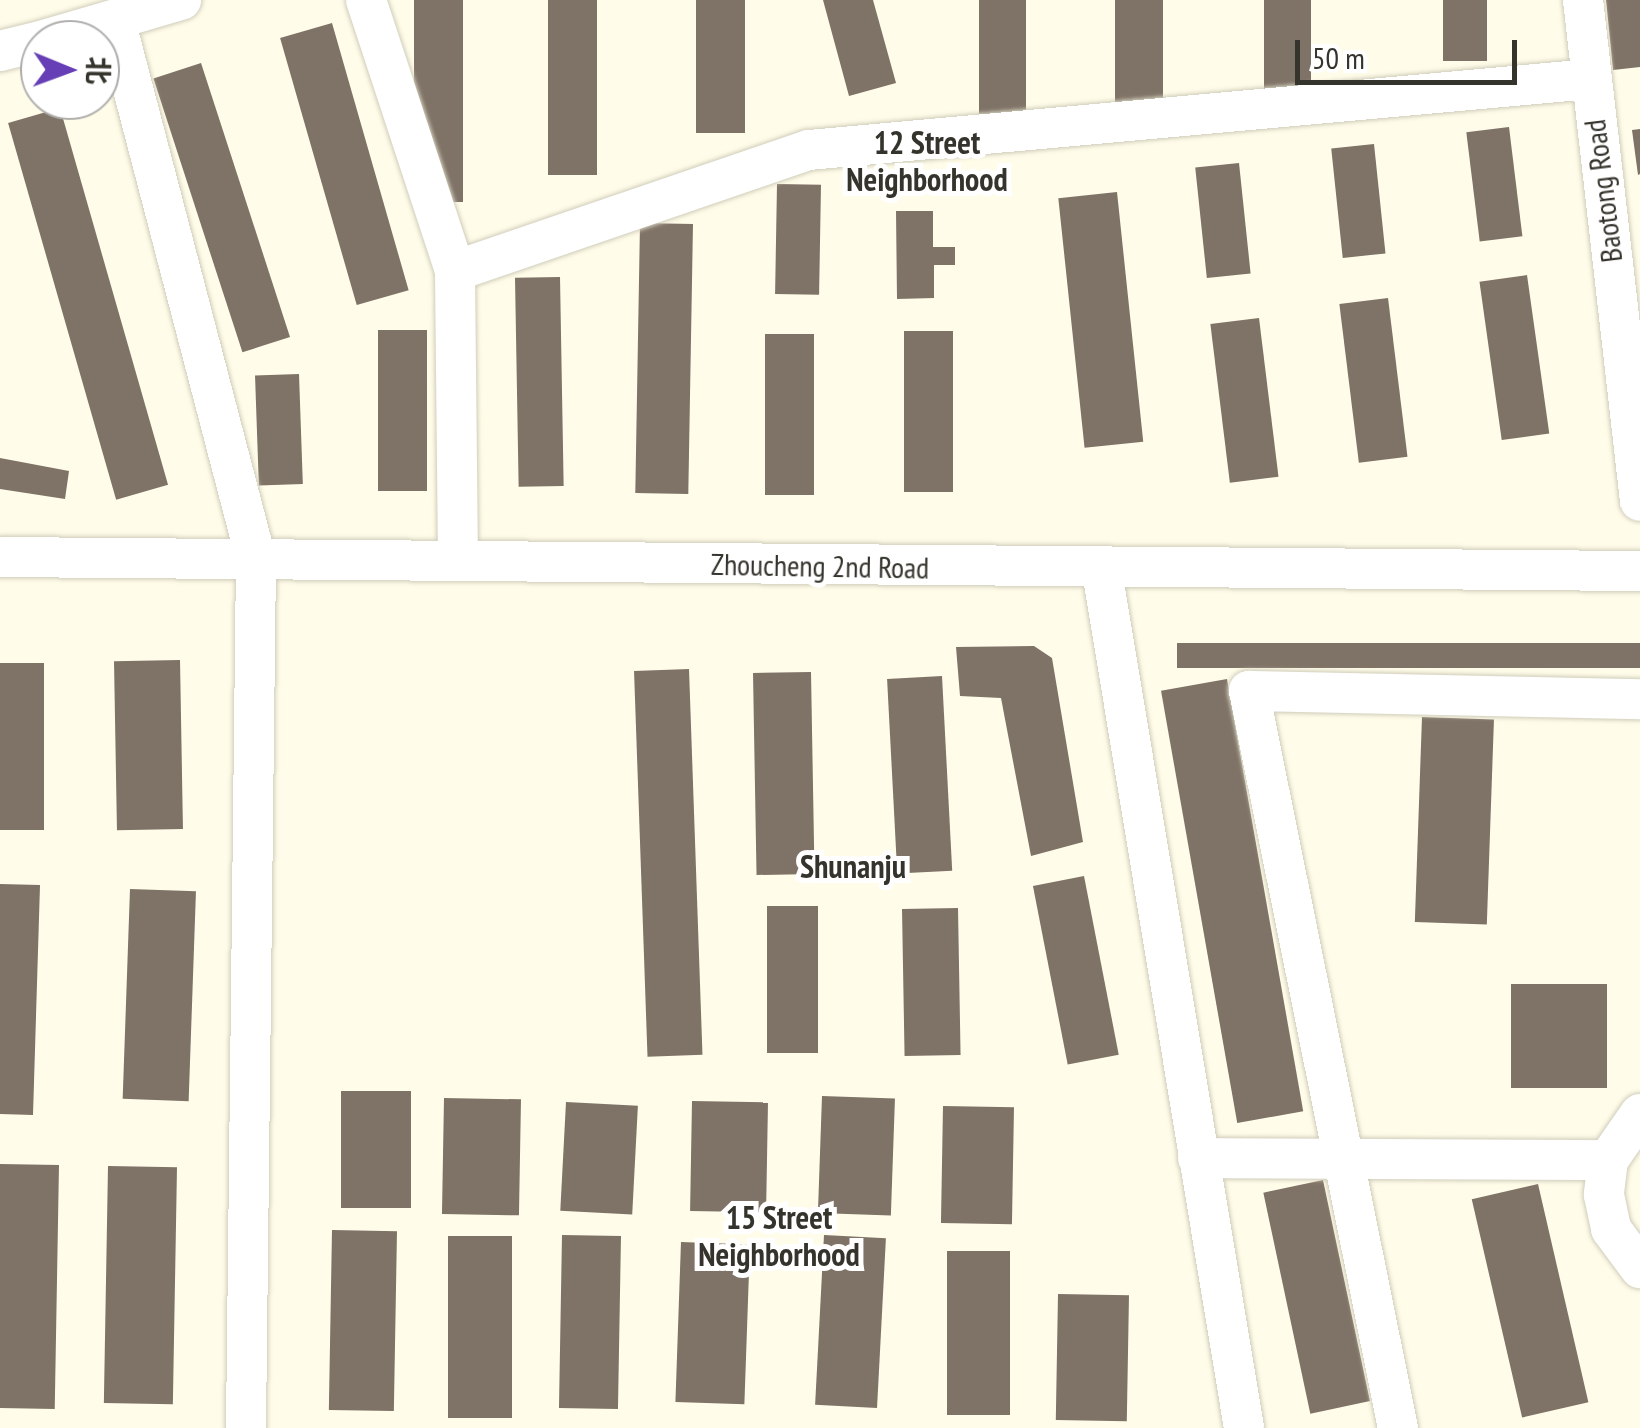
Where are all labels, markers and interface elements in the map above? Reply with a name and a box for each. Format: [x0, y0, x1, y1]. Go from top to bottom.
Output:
north arrow [20, 20, 120, 120]
scale bar [1300, 20, 1522, 82]
text: 50 m [1312, 38, 1365, 77]
text: 北 [80, 56, 117, 85]
street label: Baotong Road [1576, 117, 1630, 265]
district label: 12 Street Neighborhood [846, 124, 1008, 199]
street label: Zhoucheng 2nd Road [711, 546, 929, 586]
district label: Shunanju [800, 847, 906, 885]
district label: 15 Street Neighborhood [698, 1199, 860, 1274]

